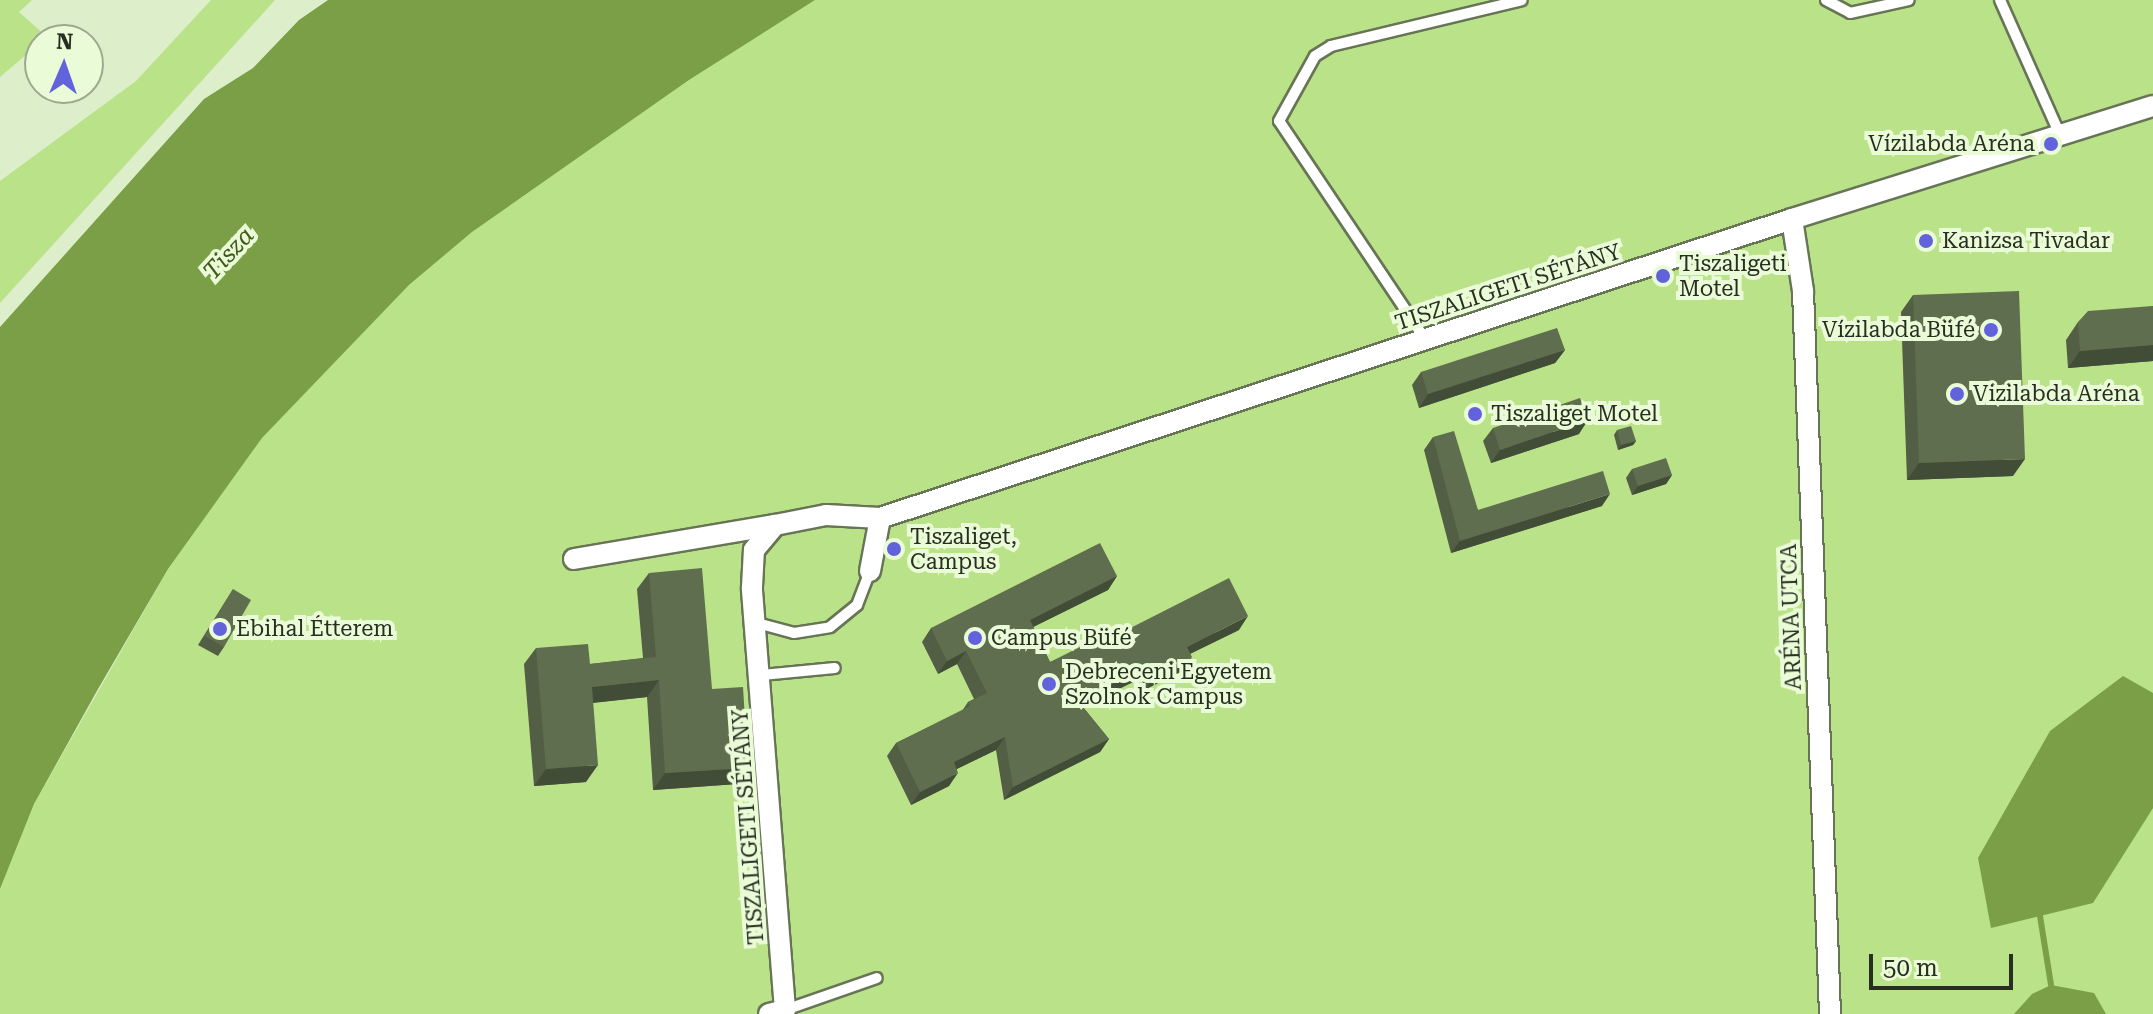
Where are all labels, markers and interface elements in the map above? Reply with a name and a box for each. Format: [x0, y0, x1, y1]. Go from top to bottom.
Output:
north arrow [24, 24, 104, 104]
text: N [56, 29, 74, 54]
place label: Vízilabda Aréna [1868, 131, 2035, 157]
marker: Vízilabda Aréna [2042, 135, 2060, 153]
water label: Tisza [198, 222, 260, 286]
place label: Kanizsa Tivadar [1942, 228, 2110, 254]
marker: Kanizsa Tivadar [1917, 232, 1935, 250]
street label: TISZALIGETI SÉTÁNY [1392, 238, 1624, 336]
place label: Tiszaligeti Motel [1679, 250, 1786, 302]
marker: Tiszaligeti Motel [1654, 267, 1672, 285]
place label: Vízilabda Büfé [1822, 317, 1975, 343]
marker: Vízilabda Büfé [1982, 321, 2000, 339]
place label: Vizilabda Aréna [1973, 381, 2140, 407]
marker: Vizilabda Aréna [1948, 385, 1966, 403]
place label: Tiszaliget Motel [1491, 401, 1658, 427]
marker: Tiszaliget Motel [1466, 405, 1484, 423]
place label: Tiszaliget, Campus [910, 523, 1017, 574]
marker: Tiszaliget, Campus [885, 540, 903, 558]
street label: ARÉNA UTCA [1775, 543, 1807, 691]
place label: Ebihal Étterem [236, 616, 393, 642]
marker: Ebihal Étterem [211, 620, 229, 638]
place label: Campus Büfé [991, 625, 1132, 651]
marker: Campus Büfé [966, 629, 984, 647]
place label: Debreceni Egyetem Szolnok Campus [1065, 658, 1272, 710]
marker: Debreceni Egyetem Szolnok Campus [1040, 675, 1058, 693]
street label: TISZALIGETI SÉTÁNY [727, 708, 769, 946]
scale bar [1873, 938, 2017, 988]
text: 50 m [1883, 954, 1938, 982]

